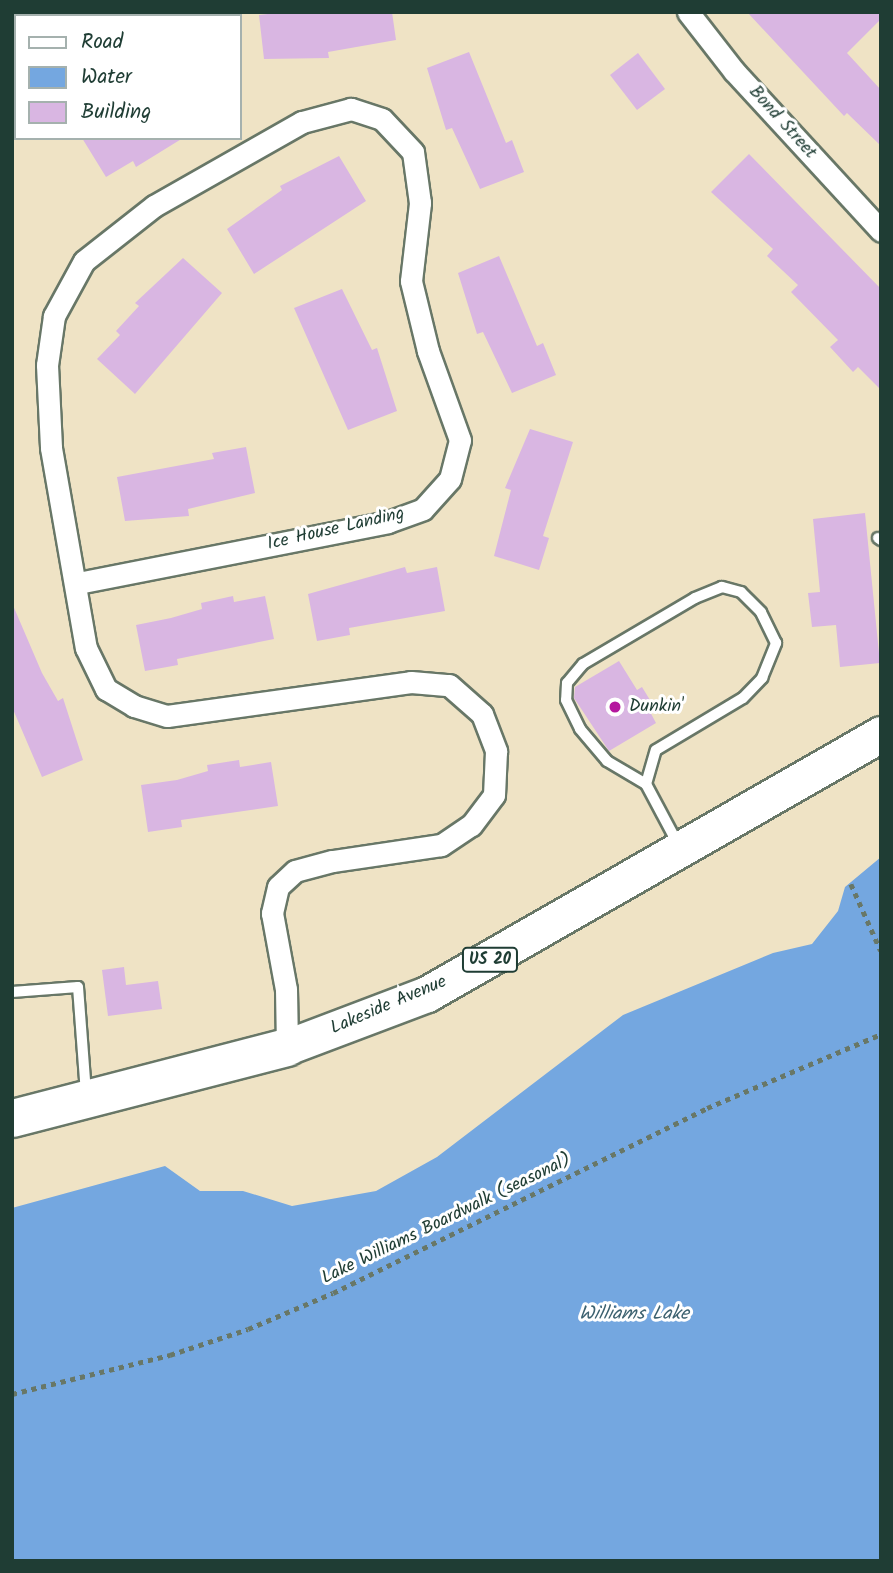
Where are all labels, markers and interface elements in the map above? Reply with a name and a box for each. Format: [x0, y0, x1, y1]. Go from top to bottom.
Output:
legend [14, 14, 242, 140]
text: Road [81, 26, 123, 59]
text: Water [81, 61, 132, 94]
street label: Bond Street [744, 82, 820, 164]
text: Building [81, 96, 151, 129]
street label: Ice House Landing [265, 504, 407, 556]
place label: Dunkin' [629, 696, 684, 718]
marker: Dunkin' [607, 699, 623, 715]
road number: US 20 [460, 948, 520, 972]
street label: Lakeside Avenue [328, 972, 450, 1040]
street label: Lake Williams Boardwalk (seasonal) [319, 1150, 575, 1290]
water label: Williams Lake [579, 1304, 689, 1326]

